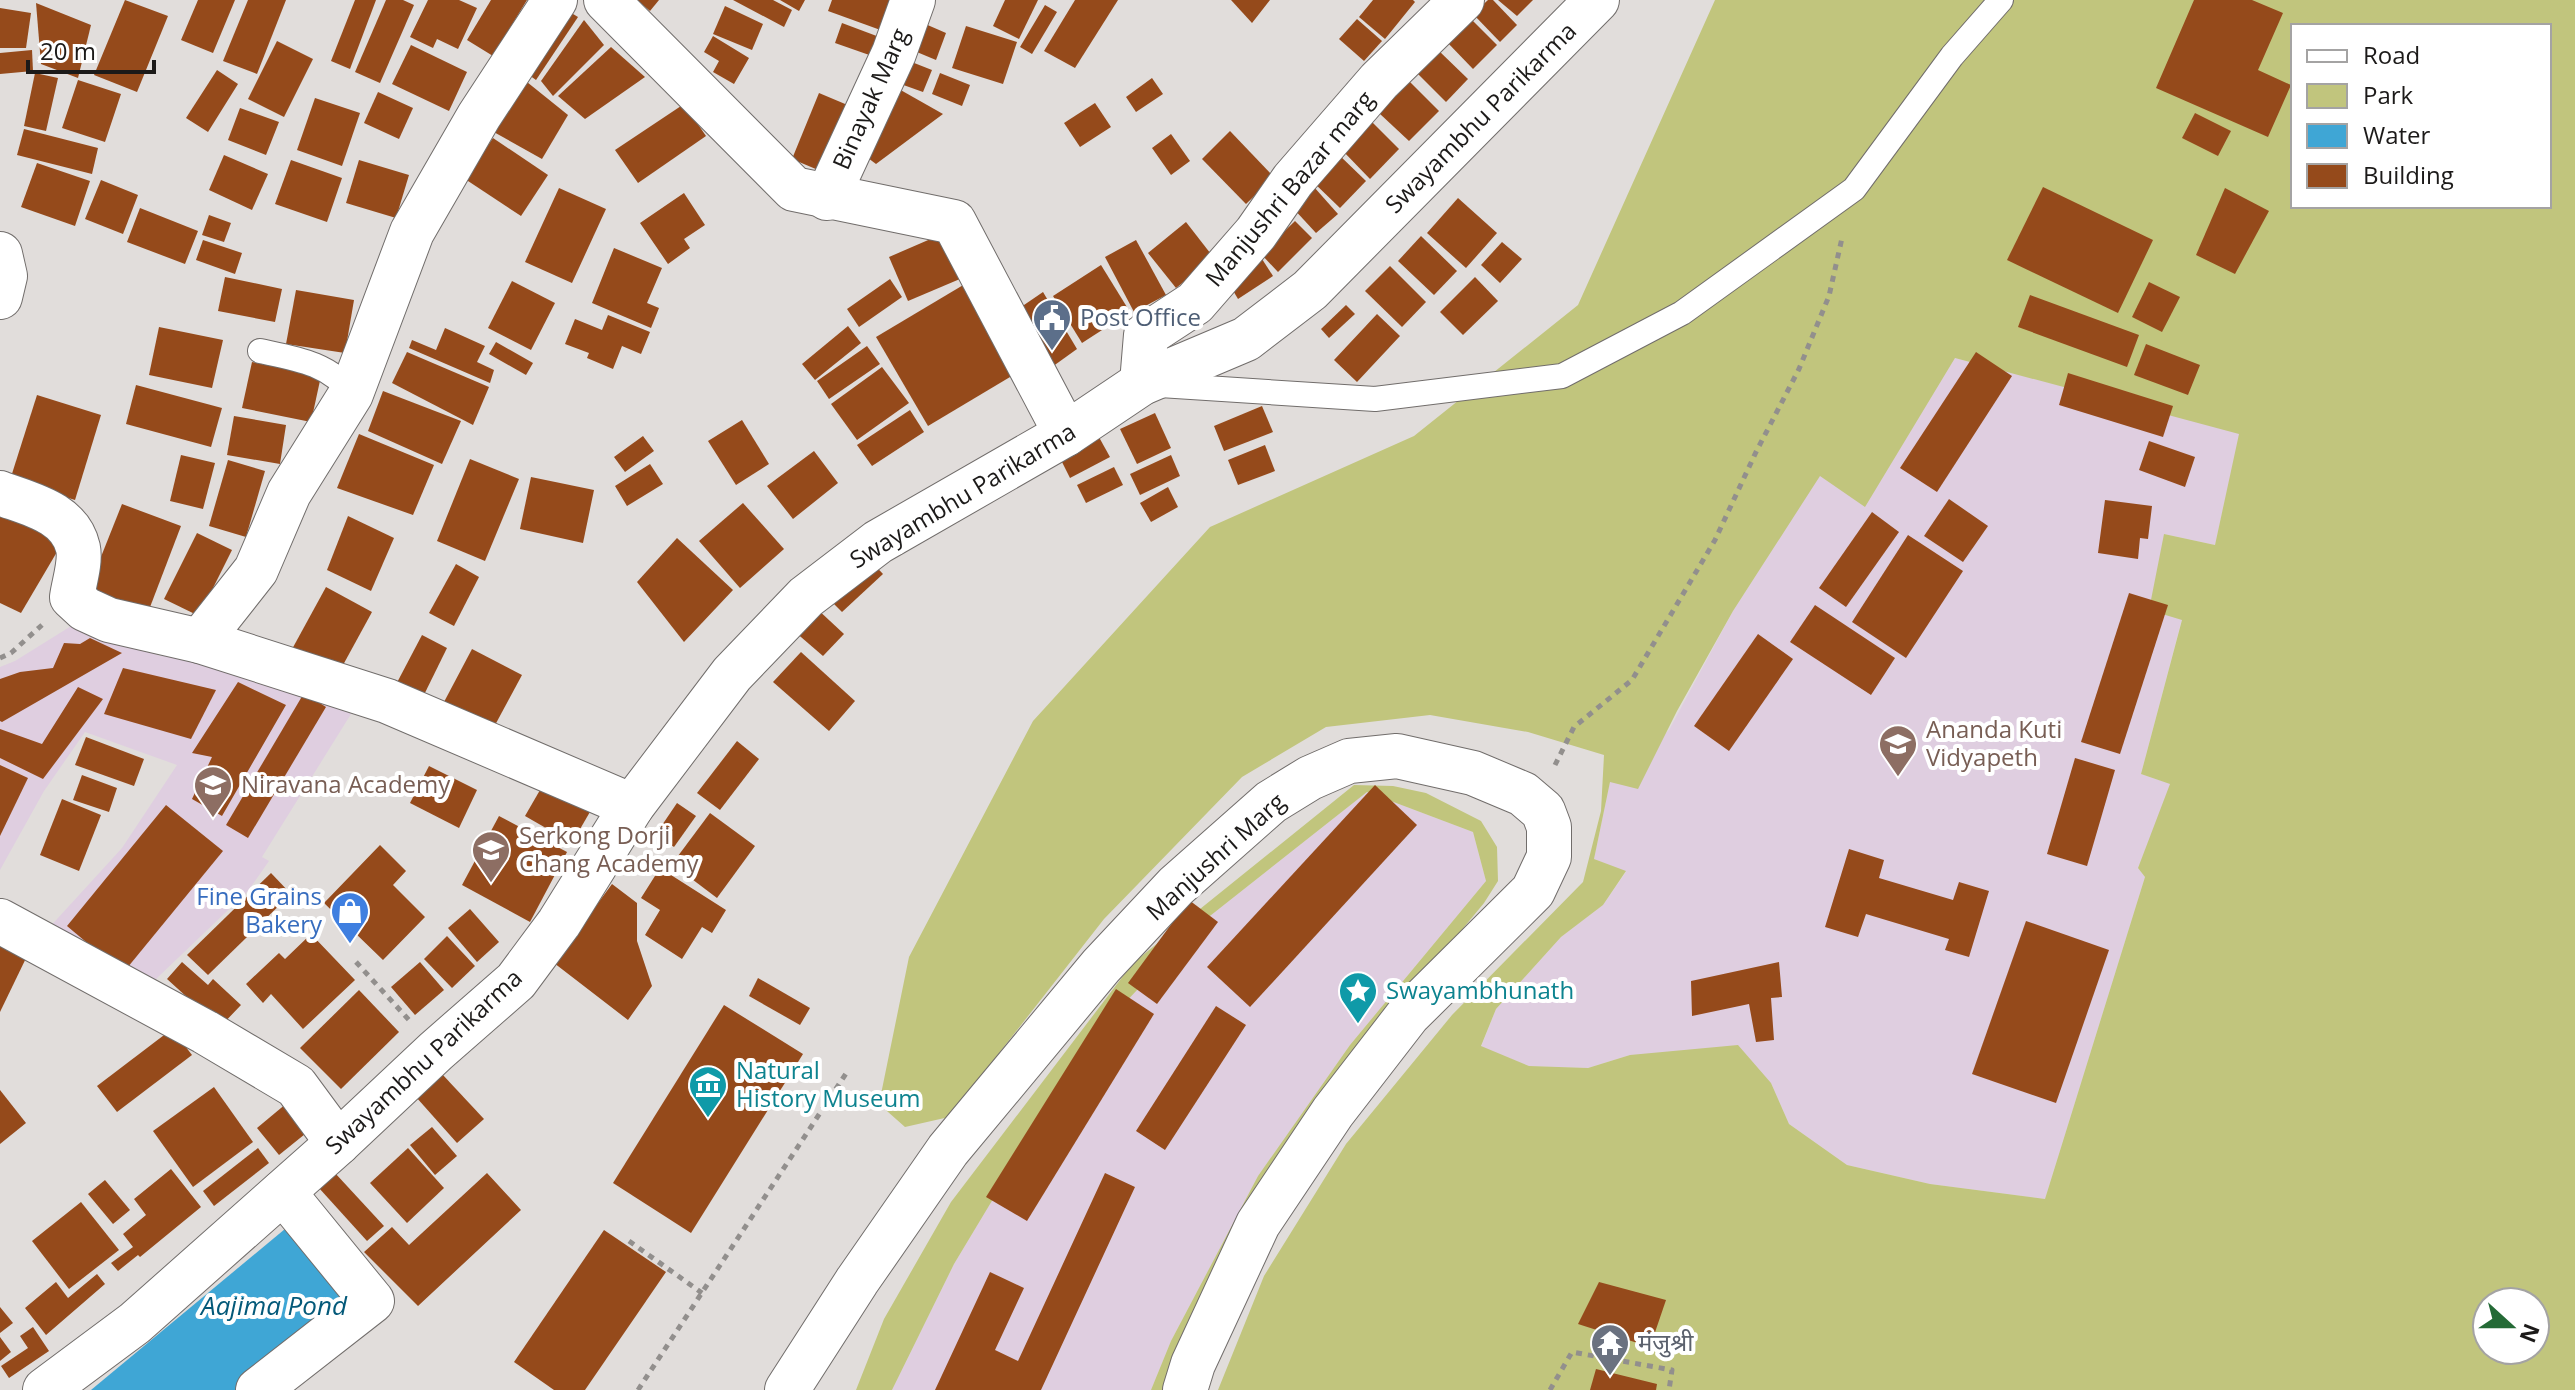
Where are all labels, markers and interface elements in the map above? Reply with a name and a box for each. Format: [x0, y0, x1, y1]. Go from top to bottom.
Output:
street label: Swayambhu Parikarma [1377, 14, 1583, 220]
street label: Binayak Marg [824, 22, 916, 174]
scale bar [28, 24, 154, 74]
legend [2291, 24, 2551, 208]
text: 20 m [40, 34, 96, 67]
text: Road [2363, 38, 2420, 71]
text: Park [2363, 78, 2414, 111]
street label: Manjushri Bazar marg [1197, 83, 1381, 293]
text: Water [2363, 118, 2431, 151]
text: Building [2363, 158, 2454, 191]
public building icon: Post Office [1031, 297, 1073, 352]
place label: Post Office [1080, 300, 1201, 333]
street label: Swayambhu Parikarma [843, 414, 1081, 575]
place label: Ananda Kuti Vidyapeth [1926, 712, 2062, 773]
school or university icon: Ananda Kuti Vidyapeth [1877, 723, 1919, 778]
school or university icon: Niravana Academy [192, 764, 234, 819]
place label: Niravana Academy [241, 767, 451, 800]
street label: Manjushri Marg [1138, 785, 1292, 927]
place label: Serkong Dorji Chang Academy [519, 818, 700, 879]
school or university icon: Serkong Dorji Chang Academy [470, 829, 512, 884]
place label: Fine Grains Bakery [196, 879, 323, 940]
shop icon: Fine Grains Bakery [329, 890, 371, 945]
street label: Swayambhu Parikarma [317, 961, 529, 1161]
place icon: Swayambhunath [1337, 970, 1379, 1025]
place label: Swayambhunath [1386, 973, 1574, 1006]
place label: Natural History Museum [736, 1053, 920, 1114]
museum icon: Natural History Museum [687, 1064, 729, 1119]
north arrow [2471, 1286, 2551, 1366]
water label: Aajima Pond [199, 1287, 348, 1323]
text: N [2513, 1320, 2548, 1347]
temple icon: मंजुश्री [1589, 1322, 1631, 1377]
place label: मंजुश्री [1638, 1325, 1694, 1358]

